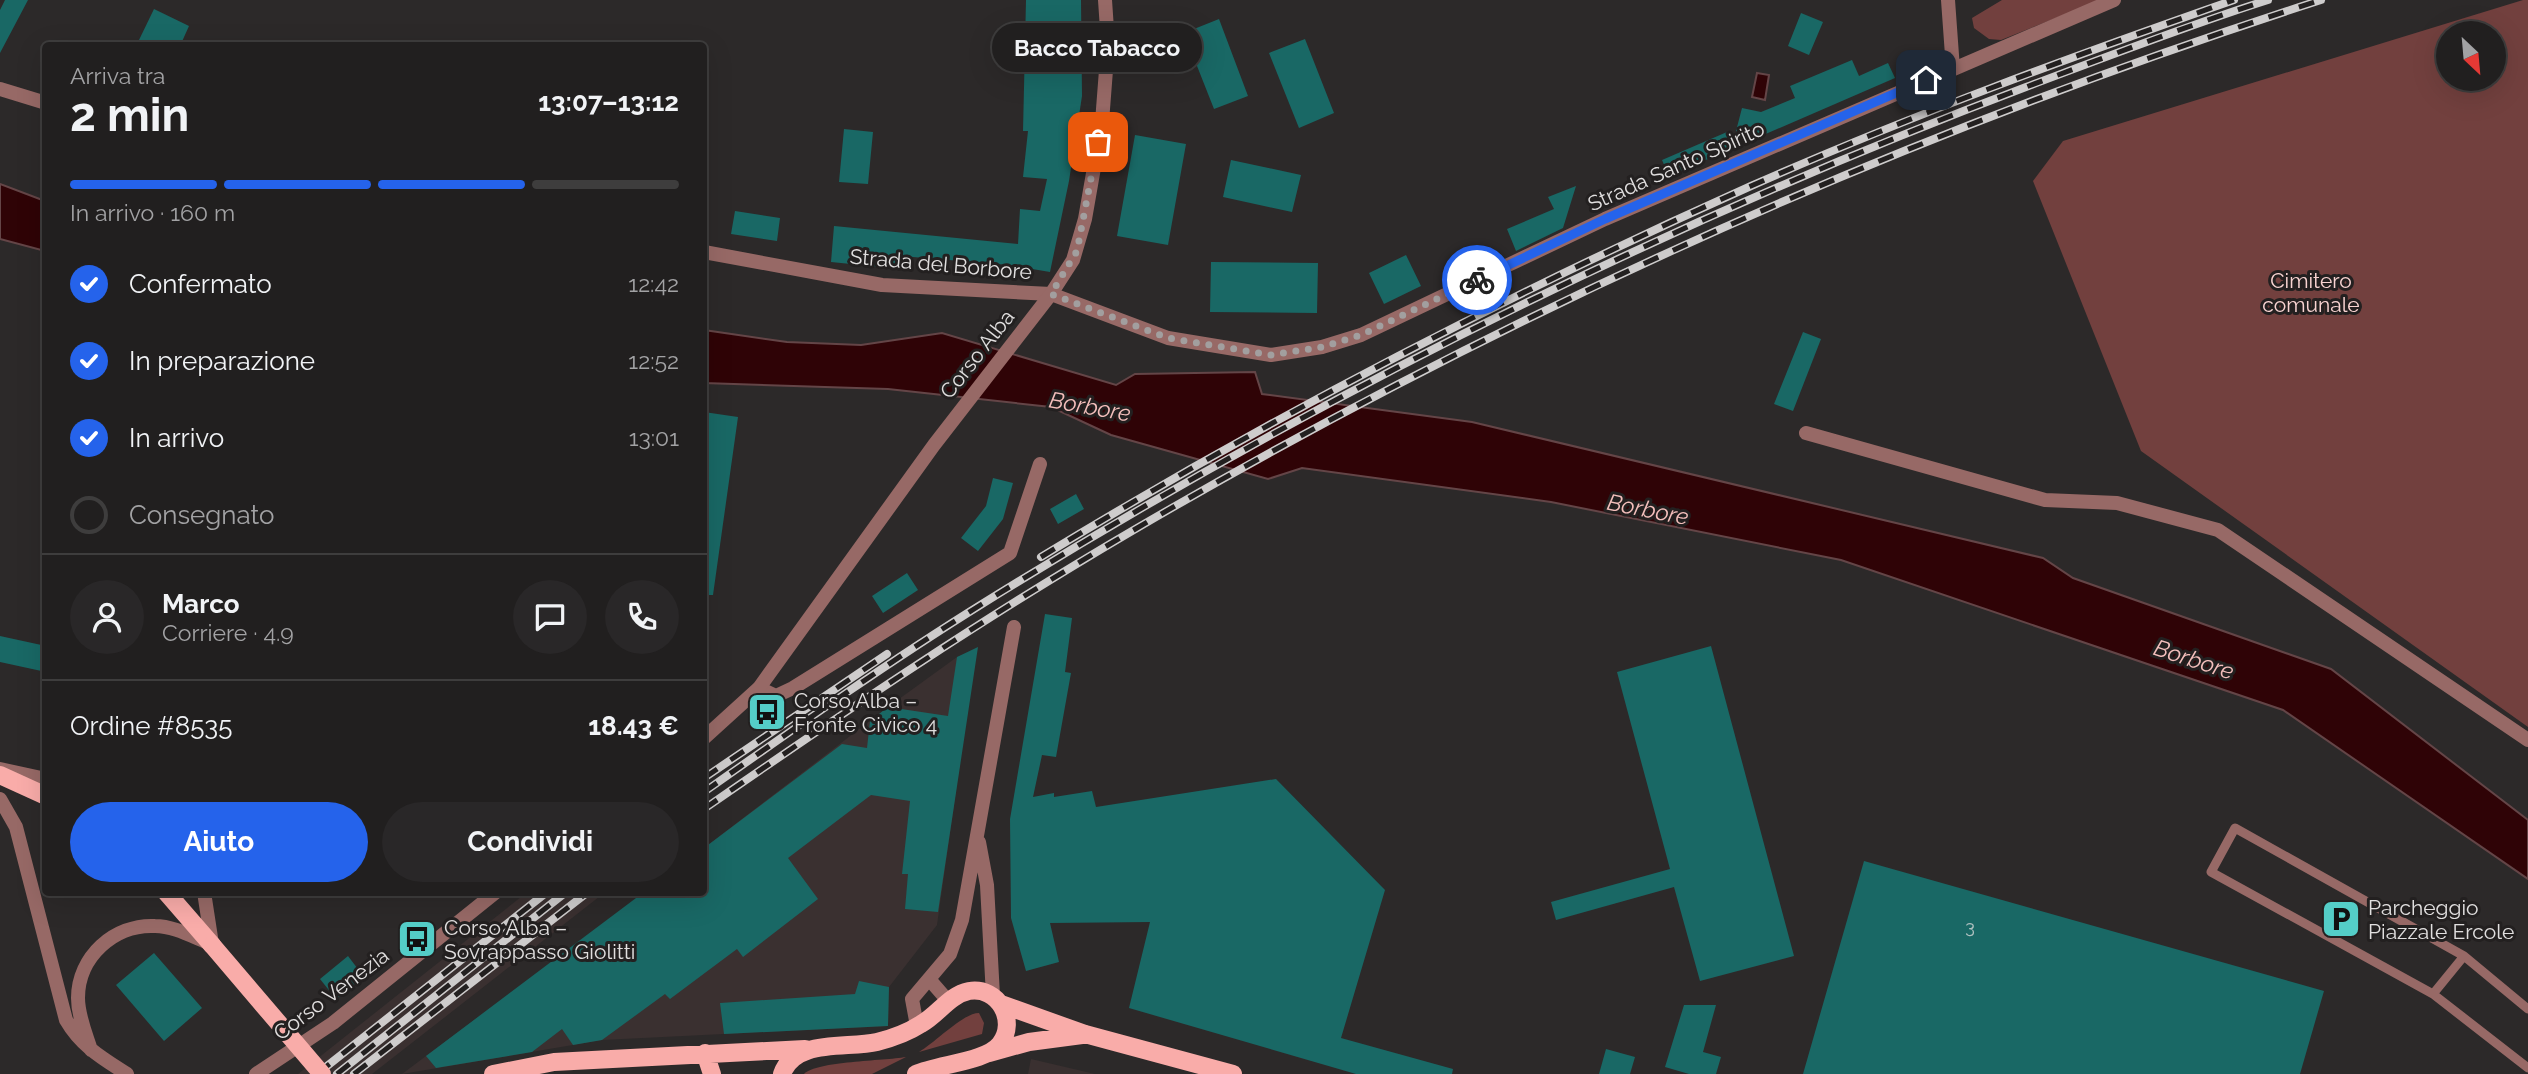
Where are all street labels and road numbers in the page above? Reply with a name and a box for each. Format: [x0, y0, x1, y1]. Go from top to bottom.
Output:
street label: Strada Santo Spirito [1584, 116, 1768, 216]
street label: Strada del Borbore [849, 244, 1033, 284]
street label: Corso Alba [935, 305, 1019, 403]
street label: Corso Venezia [269, 943, 393, 1045]

